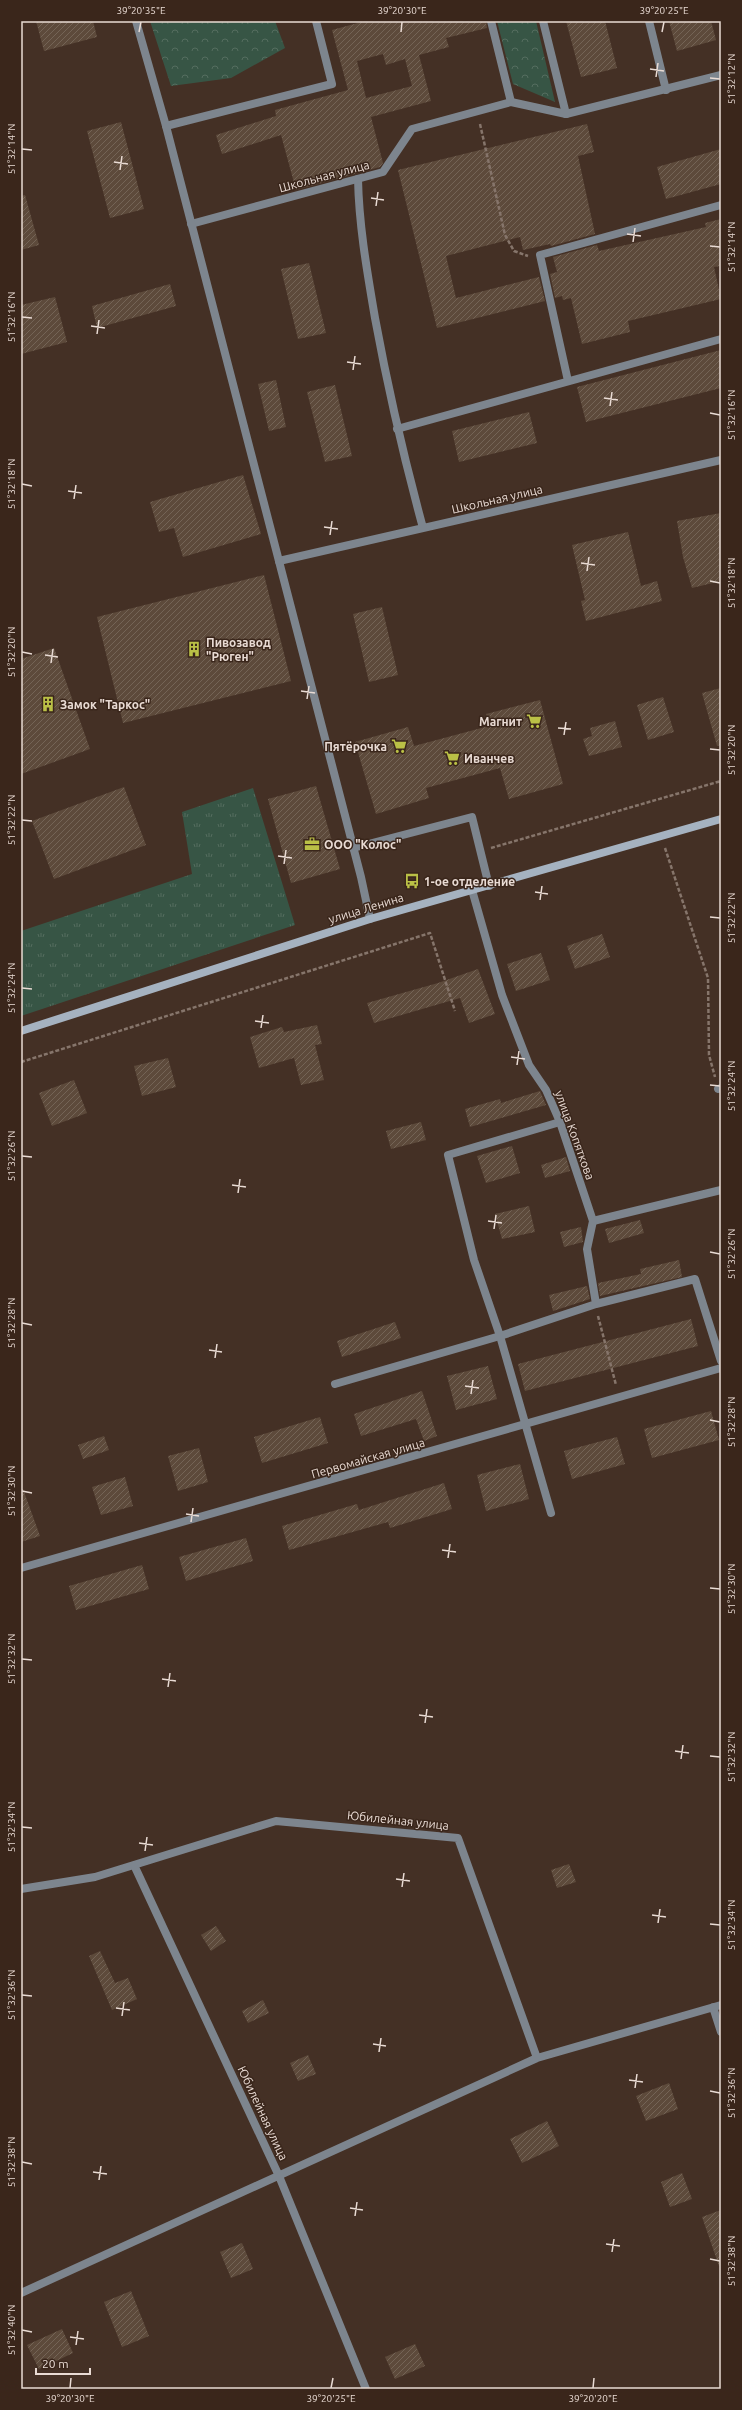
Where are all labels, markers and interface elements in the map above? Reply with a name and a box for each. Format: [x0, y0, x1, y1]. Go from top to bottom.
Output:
text: 39°20'35"E [116, 5, 166, 16]
text: 39°20'30"E [377, 5, 427, 16]
text: 39°20'25"E [639, 5, 689, 16]
text: 51°32'12"N [726, 54, 737, 104]
text: 51°32'14"N [6, 124, 17, 174]
street label: Школьная улица [277, 158, 371, 194]
text: 51°32'14"N [726, 222, 737, 272]
text: 51°32'16"N [6, 292, 17, 342]
text: 51°32'16"N [726, 390, 737, 440]
text: 51°32'18"N [6, 459, 17, 509]
street label: Школьная улица [450, 482, 544, 516]
text: 51°32'18"N [726, 558, 737, 608]
text: 51°32'20"N [6, 627, 17, 677]
place label: Пивозавод "Рюген" [206, 636, 271, 663]
building icon: Пивозавод "Рюген" [185, 640, 203, 658]
building icon: Замок "Таркос" [39, 695, 57, 713]
place label: Замок "Таркос" [60, 698, 150, 711]
supermarket icon: Магнит [525, 712, 543, 730]
place label: Магнит [479, 715, 522, 728]
text: 51°32'20"N [726, 725, 737, 775]
supermarket icon: Пятёрочка [390, 737, 408, 755]
place label: Пятёрочка [324, 740, 387, 753]
supermarket icon: Иванчев [443, 749, 461, 767]
place label: Иванчев [464, 752, 514, 765]
text: 51°32'22"N [6, 795, 17, 845]
office icon: ООО "Колос" [303, 835, 321, 853]
place label: ООО "Колос" [324, 838, 401, 851]
bus stop icon: 1-ое отделение [403, 872, 421, 890]
place label: 1-ое отделение [424, 875, 515, 888]
street label: улица Ленина [327, 890, 405, 926]
text: 51°32'22"N [726, 893, 737, 943]
text: 51°32'24"N [6, 963, 17, 1013]
text: 51°32'24"N [726, 1061, 737, 1111]
street label: улица Копяткова [553, 1089, 597, 1181]
text: 51°32'26"N [6, 1131, 17, 1181]
text: 51°32'26"N [726, 1229, 737, 1279]
text: 51°32'28"N [6, 1298, 17, 1348]
text: 51°32'28"N [726, 1397, 737, 1447]
street label: Первомайская улица [310, 1436, 426, 1480]
text: 51°32'30"N [6, 1466, 17, 1516]
text: 51°32'30"N [726, 1564, 737, 1614]
text: 51°32'32"N [6, 1634, 17, 1684]
text: 51°32'32"N [726, 1732, 737, 1782]
text: 51°32'34"N [6, 1802, 17, 1852]
street label: Юбилейная улица [346, 1808, 450, 1832]
text: 51°32'34"N [726, 1900, 737, 1950]
text: 51°32'36"N [6, 1970, 17, 2020]
street label: Юбилейная улица [235, 2064, 291, 2162]
text: 51°32'36"N [726, 2068, 737, 2118]
text: 51°32'38"N [6, 2137, 17, 2187]
text: 51°32'38"N [726, 2236, 737, 2286]
text: 51°32'40"N [6, 2305, 17, 2355]
scale bar [36, 2350, 90, 2376]
text: 20 m [42, 2357, 69, 2370]
text: 39°20'30"E [45, 2393, 95, 2404]
text: 39°20'25"E [306, 2393, 356, 2404]
text: 39°20'20"E [568, 2393, 618, 2404]

